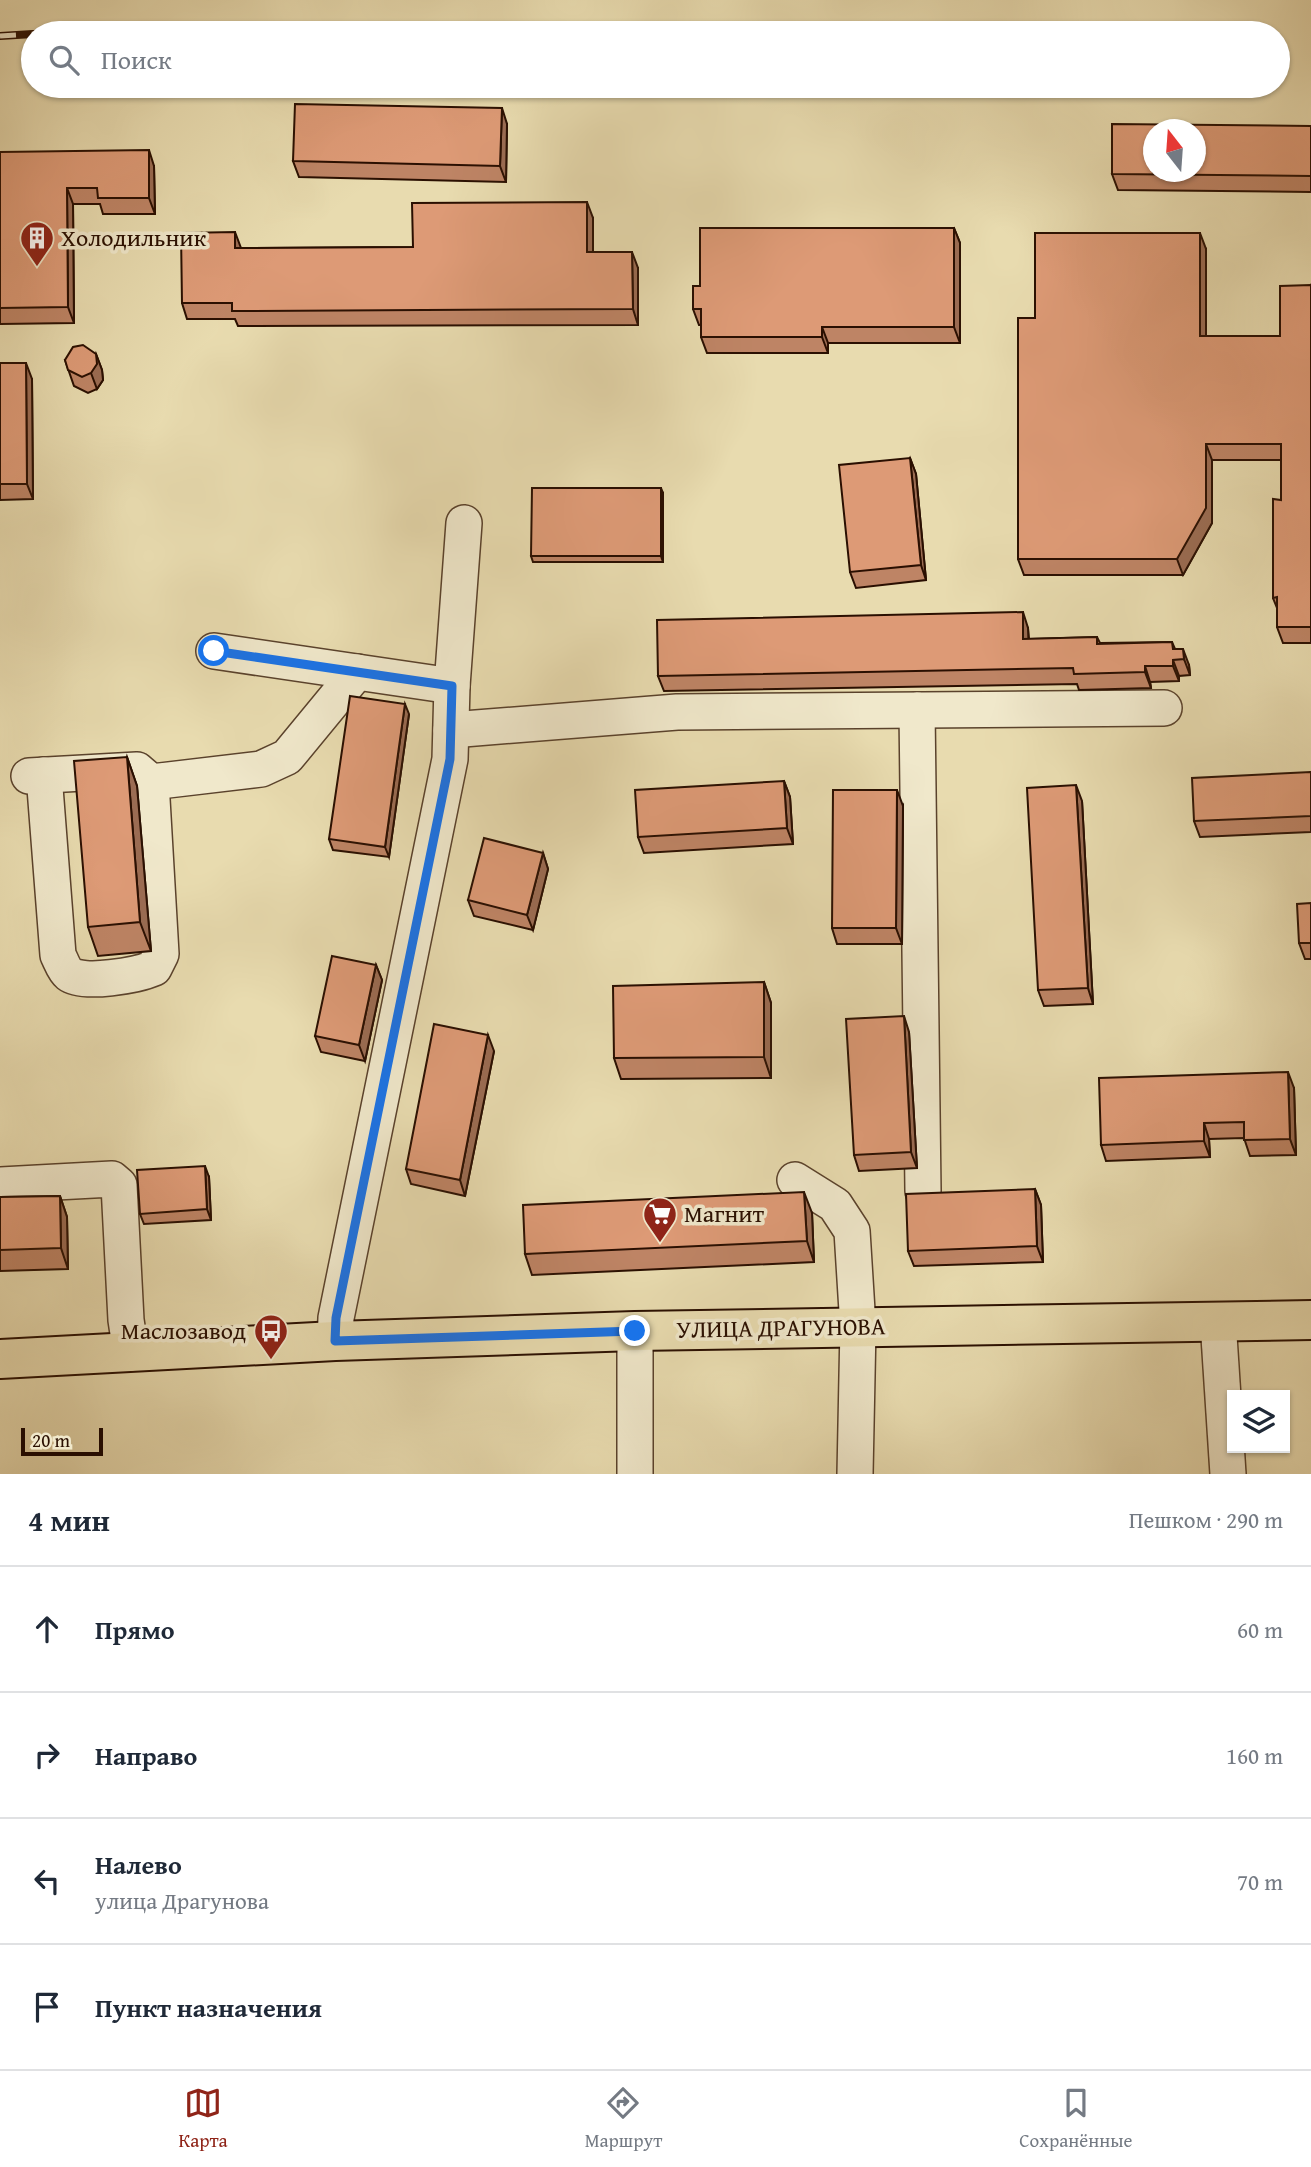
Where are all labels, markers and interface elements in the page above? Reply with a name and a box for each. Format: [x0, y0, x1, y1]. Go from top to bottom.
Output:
search box [21, 21, 1290, 98]
text: Поиск [101, 40, 172, 79]
icon: search [45, 41, 83, 79]
north arrow [1143, 119, 1206, 182]
building icon: Холодильник [18, 219, 56, 268]
place label: Холодильник [61, 220, 207, 255]
route start [198, 635, 229, 666]
supermarket icon: Магнит [641, 1195, 679, 1244]
place label: Магнит [684, 1196, 765, 1231]
street label: УЛИЦА ДРАГУНОВА [676, 1308, 886, 1347]
bus stop icon: Маслозавод [252, 1312, 290, 1361]
place label: Маслозавод [121, 1313, 246, 1348]
route end [619, 1315, 650, 1346]
map controls [1227, 1390, 1290, 1453]
button: layers [1227, 1390, 1290, 1453]
scale bar [21, 1425, 103, 1457]
text: 20 m [32, 1426, 70, 1454]
text: 4 мин [28, 1498, 110, 1542]
text: Пешком · 290 m [1129, 1503, 1283, 1536]
icon: ahead [28, 1610, 66, 1648]
text: Прямо [95, 1610, 175, 1649]
text: 60 m [1237, 1613, 1283, 1646]
icon: right [28, 1736, 66, 1774]
text: Направо [95, 1736, 197, 1775]
text: 160 m [1226, 1739, 1283, 1772]
text: Налево [95, 1845, 182, 1884]
icon: left [28, 1862, 66, 1900]
text: 70 m [1237, 1865, 1283, 1898]
text: улица Драгунова [95, 1884, 269, 1917]
icon: arrive [28, 1988, 66, 2026]
text: Пункт назначения [95, 1988, 322, 2027]
tab: Карта [178, 2084, 228, 2154]
tab: Маршрут [585, 2084, 662, 2154]
tab: Сохранённые [1019, 2084, 1132, 2154]

